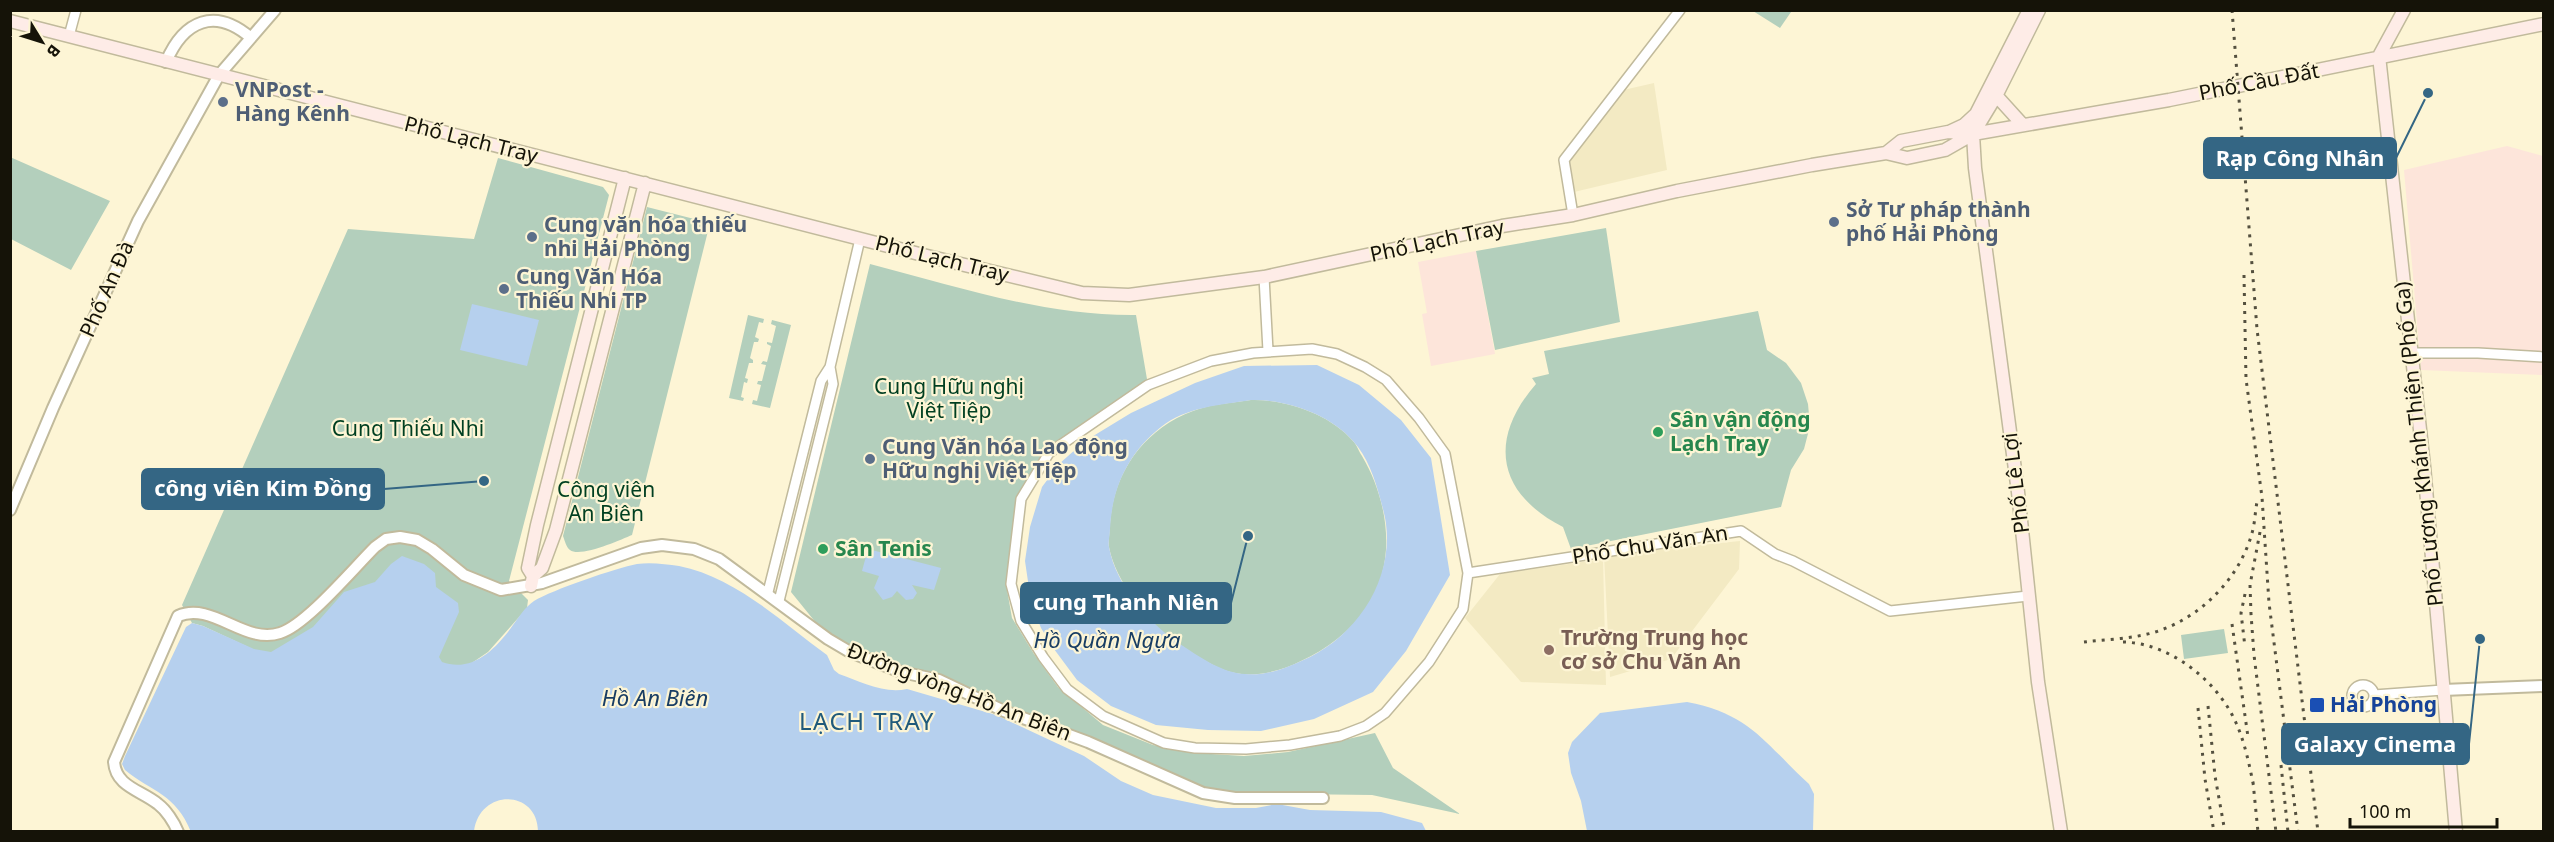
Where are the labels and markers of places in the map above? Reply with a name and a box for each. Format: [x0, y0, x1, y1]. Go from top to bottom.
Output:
place label: VNPost - Hàng Kênh [235, 75, 350, 127]
marker: VNPost - Hàng Kênh [216, 95, 230, 109]
callout: Rạp Công Nhân [2204, 138, 2396, 178]
place label: Sở Tư pháp thành phố Hải Phòng [1846, 195, 2031, 247]
place label: Cung văn hóa thiếu nhi Hải Phòng [544, 210, 747, 262]
marker: Sở Tư pháp thành phố Hải Phòng [1827, 215, 1841, 229]
marker: Cung văn hóa thiếu nhi Hải Phòng [525, 230, 539, 244]
place label: Cung Văn Hóa Thiếu Nhi TP [516, 262, 662, 314]
marker: Cung Văn Hóa Thiếu Nhi TP [497, 282, 511, 296]
place label: Sân vận động Lạch Tray [1670, 405, 1811, 457]
marker: Sân vận động Lạch Tray [1651, 425, 1665, 439]
place label: Cung Văn hóa Lao động Hữu nghị Việt Tiệp [882, 432, 1128, 484]
marker: Cung Văn hóa Lao động Hữu nghị Việt Tiệp [863, 452, 877, 466]
callout: công viên Kim Đồng [142, 469, 384, 509]
place label: Sân Tenis [835, 534, 932, 562]
marker: Sân Tenis [816, 542, 830, 556]
callout: cung Thanh Niên [1021, 583, 1231, 623]
place label: Trường Trung học cơ sở Chu Văn An [1561, 623, 1748, 675]
marker: Trường Trung học cơ sở Chu Văn An [1542, 643, 1556, 657]
place label: Hải Phòng [2330, 690, 2437, 718]
marker: Hải Phòng [2308, 696, 2326, 714]
callout: Galaxy Cinema [2282, 724, 2469, 764]

